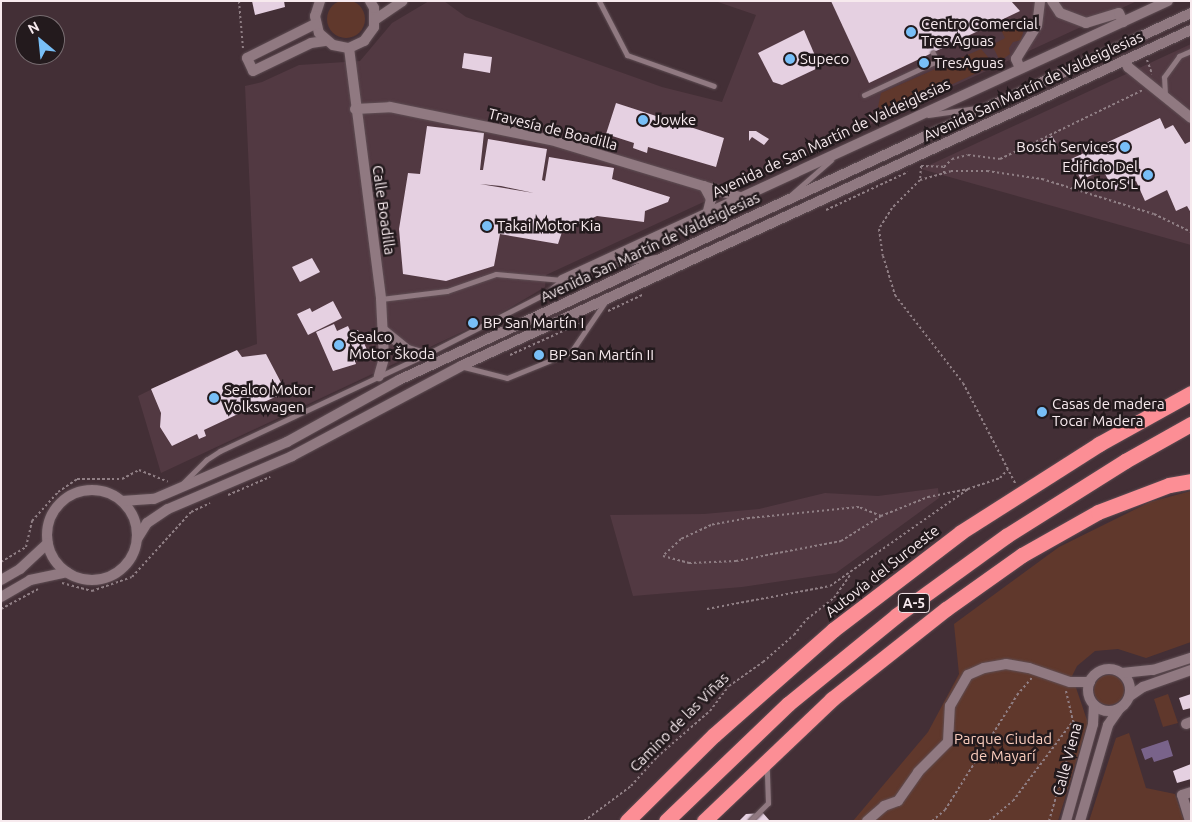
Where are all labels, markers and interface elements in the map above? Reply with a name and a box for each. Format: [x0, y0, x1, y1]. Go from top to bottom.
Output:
place label: Centro Comercial Tres Aguas [921, 14, 1038, 49]
north arrow [15, 15, 65, 65]
text: N [25, 18, 42, 37]
marker: Centro Comercial Tres Aguas [905, 26, 917, 38]
street label: Avenida San Martín de Valdeiglesias [920, 27, 1146, 145]
place label: Supeco [800, 50, 849, 68]
marker: Supeco [784, 53, 796, 65]
place label: TresAguas [934, 54, 1003, 72]
marker: TresAguas [918, 57, 930, 69]
street label: Avenida de San Martín de Valdeiglesias [709, 75, 953, 201]
street label: Travesía de Boadilla [486, 104, 620, 154]
place label: Jowke [653, 111, 696, 129]
marker: Jowke [637, 114, 649, 126]
place label: Bosch Services [1016, 138, 1115, 156]
marker: Bosch Services [1119, 141, 1131, 153]
place label: Edificio Del Motor S L [1062, 157, 1138, 192]
street label: Calle Boadilla [369, 164, 399, 256]
marker: Edificio Del Motor S L [1142, 169, 1154, 181]
street label: Avenida San Martín de Valdeiglesias [537, 188, 763, 306]
place label: Takai Motor Kia [497, 217, 601, 235]
marker: Takai Motor Kia [481, 220, 493, 232]
place label: BP San Martín I [483, 314, 584, 332]
marker: BP San Martín I [467, 317, 479, 329]
place label: Sealco Motor Škoda [349, 327, 435, 362]
marker: Sealco Motor Škoda [333, 339, 345, 351]
place label: BP San Martín II [549, 346, 654, 364]
marker: BP San Martín II [533, 349, 545, 361]
place label: Sealco Motor Volkswagen [224, 380, 313, 415]
marker: Sealco Motor Volkswagen [208, 392, 220, 404]
place label: Casas de madera Tocar Madera [1052, 394, 1165, 429]
marker: Casas de madera Tocar Madera [1036, 406, 1048, 418]
street label: Autovía del Suroeste [822, 521, 942, 621]
road number: A-5 [898, 592, 930, 614]
street label: Camino de las Viñas [626, 669, 732, 775]
street label: Calle Viena [1049, 721, 1085, 797]
park label: Parque Ciudad de Mayarí [954, 729, 1052, 764]

